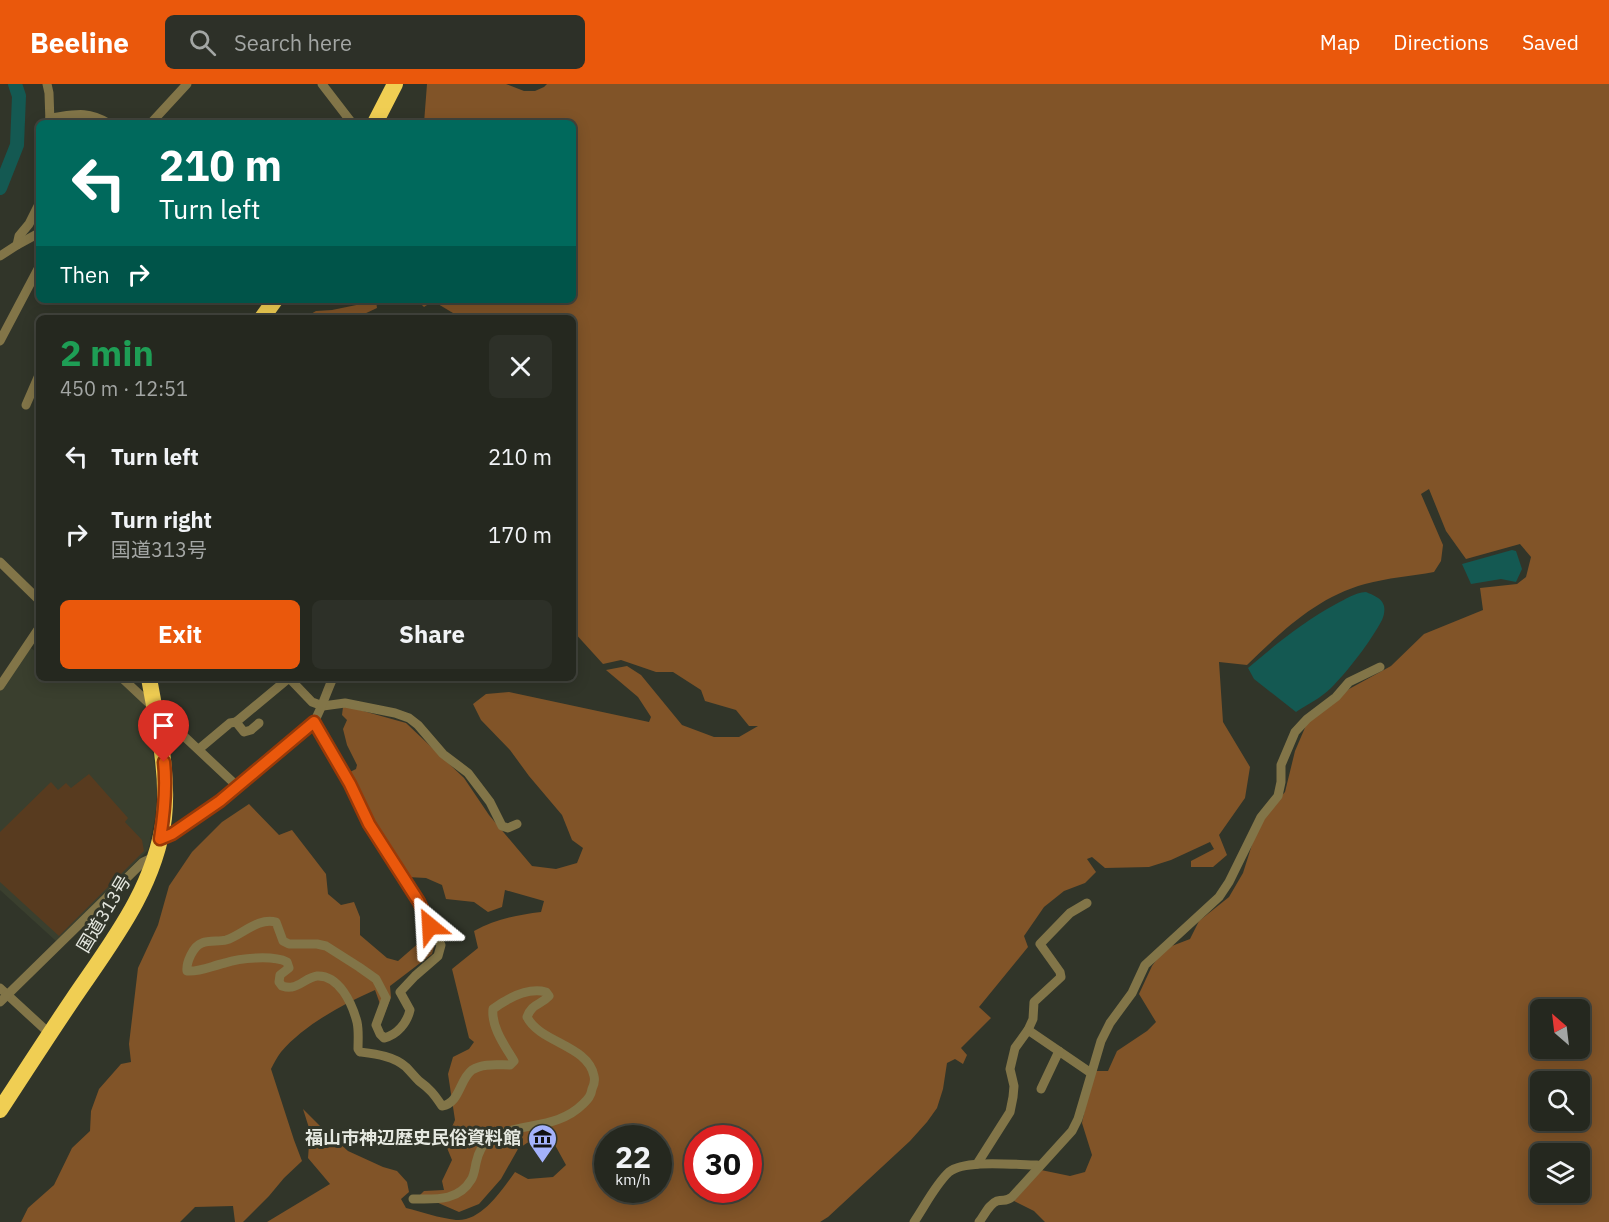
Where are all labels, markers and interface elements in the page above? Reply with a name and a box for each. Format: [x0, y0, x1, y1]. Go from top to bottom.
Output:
search box [165, 15, 585, 69]
text: Beeline [30, 24, 129, 61]
icon: search [186, 26, 219, 59]
text: Search here [234, 28, 352, 57]
text: Map [1320, 28, 1360, 56]
text: Directions [1393, 28, 1489, 56]
text: Saved [1522, 28, 1579, 56]
text: 210 m [159, 138, 282, 193]
icon: left [60, 144, 138, 222]
text: Turn left [159, 191, 260, 226]
icon: right [122, 258, 155, 291]
text: Then [60, 260, 110, 289]
text: 2 min [60, 329, 154, 376]
button: close [489, 335, 552, 398]
text: 450 m · 12:51 [60, 375, 188, 402]
icon: left [60, 440, 93, 473]
text: Turn left [111, 442, 199, 471]
text: 210 m [488, 442, 552, 471]
text: Turn right [111, 505, 212, 534]
icon: right [60, 518, 93, 551]
text: 170 m [488, 520, 552, 549]
text: 国道313号 [111, 536, 207, 563]
button: Exit [60, 600, 300, 669]
button: Share [312, 600, 552, 669]
pin [138, 700, 189, 762]
icon: arrive [147, 709, 180, 742]
street label: 国道313号 [71, 871, 136, 957]
position arrow [398, 894, 462, 958]
north arrow [1530, 999, 1590, 1059]
map controls [1530, 999, 1590, 1203]
button: search [1530, 1071, 1590, 1131]
museum icon: 福山市神辺歴史民俗資料館 [526, 1122, 558, 1164]
speed limit sign: 30 [684, 1125, 762, 1203]
place label: 福山市神辺歴史民俗資料館 [305, 1126, 521, 1149]
text: 22 [615, 1137, 651, 1176]
button: layers [1530, 1143, 1590, 1203]
text: km/h [615, 1170, 651, 1189]

